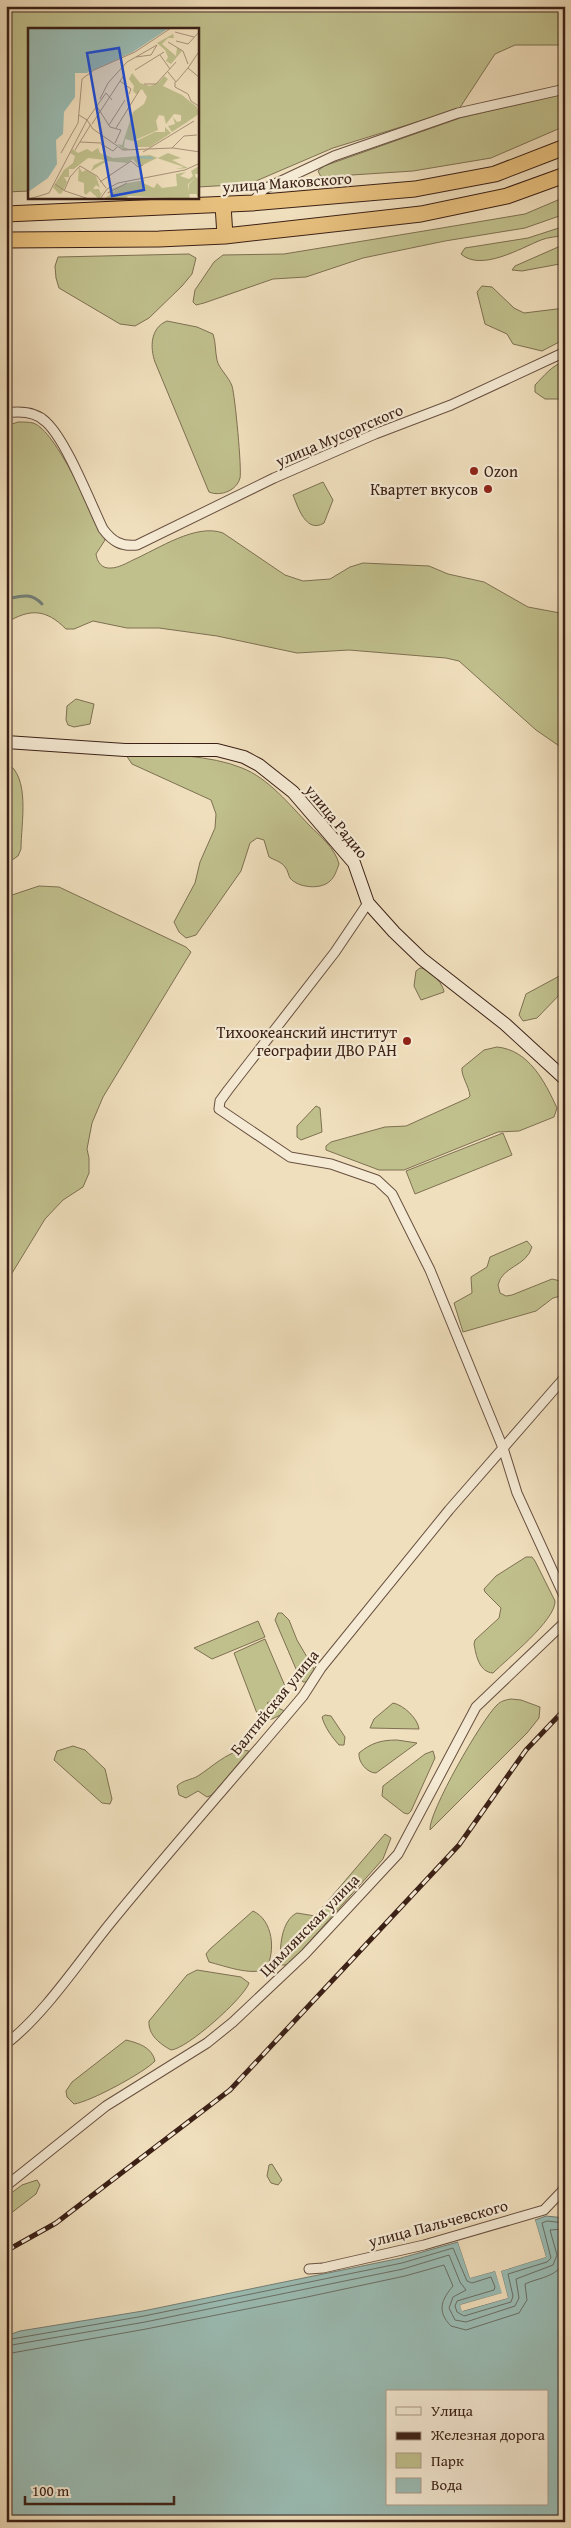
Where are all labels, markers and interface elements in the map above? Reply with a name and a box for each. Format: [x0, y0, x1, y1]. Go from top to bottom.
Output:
inset map [28, 28, 199, 199]
street label: улица Маковского [220, 166, 353, 199]
street label: улица Мусоргского [271, 397, 407, 473]
place label: Ozon [484, 459, 518, 483]
marker: Ozon [468, 465, 480, 477]
place label: Квартет вкусов [370, 477, 478, 501]
marker: Квартет вкусов [482, 483, 494, 495]
street label: улица Радио [299, 778, 374, 863]
place label: Тихоокеанский институт географии ДВО РАН [217, 1020, 397, 1062]
marker: Тихоокеанский институт географии ДВО РАН [401, 1035, 413, 1047]
street label: Балтийская улица [224, 1644, 325, 1760]
street label: Цимлянская улица [253, 1868, 365, 1982]
street label: улица Пальчевского [365, 2193, 510, 2253]
legend [386, 2390, 548, 2506]
text: Улица [431, 2400, 474, 2421]
text: Железная дорога [430, 2424, 546, 2445]
text: Парк [431, 2450, 464, 2471]
scale bar [25, 2473, 174, 2505]
text: Вода [431, 2474, 463, 2495]
text: 100 m [32, 2480, 70, 2501]

